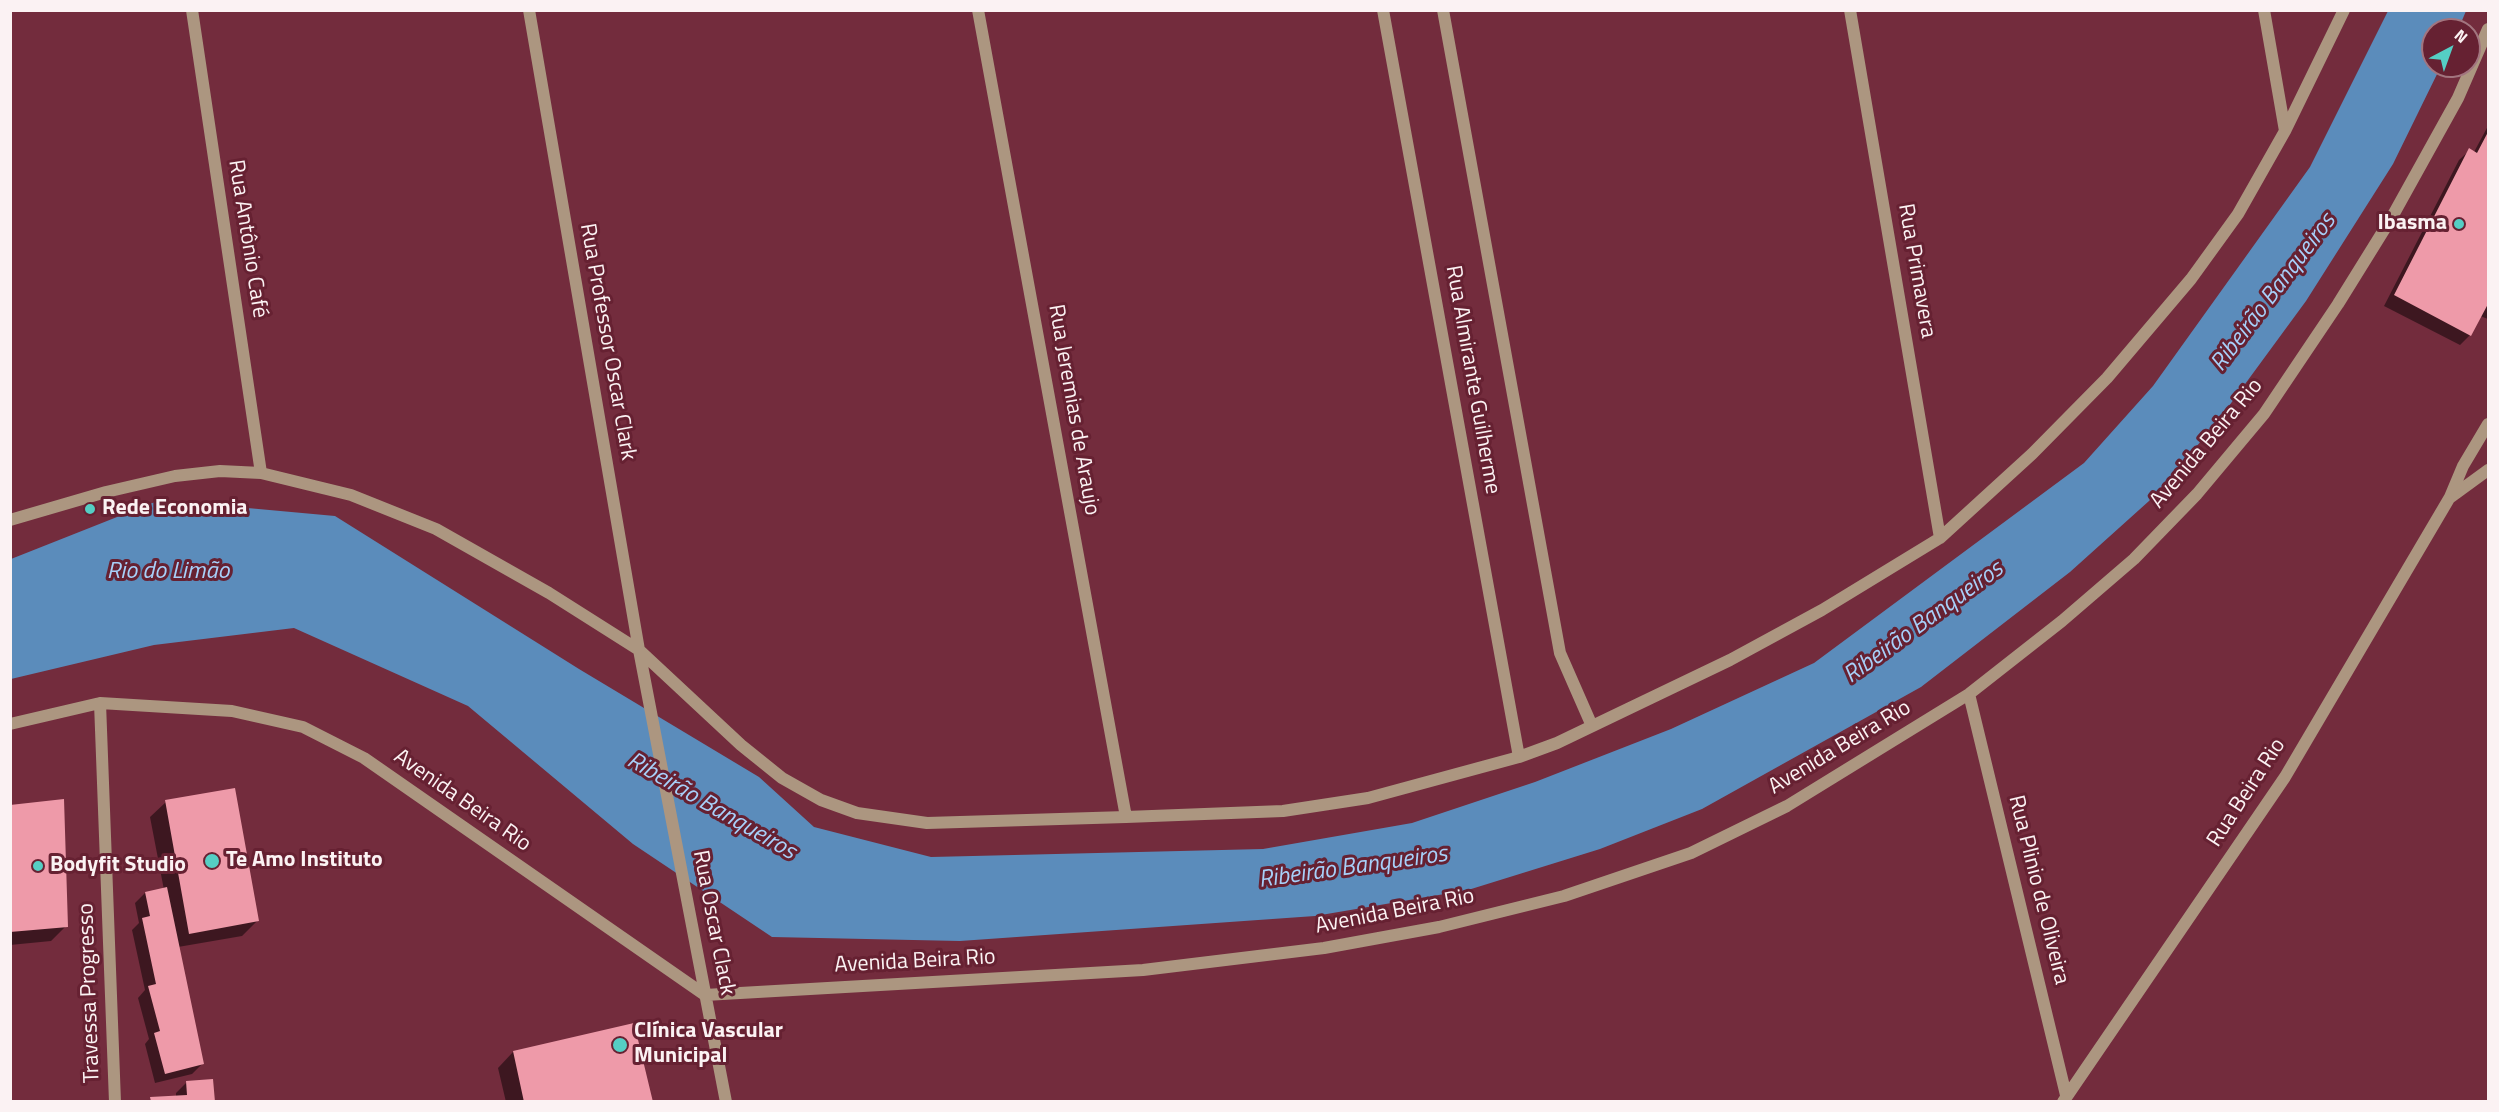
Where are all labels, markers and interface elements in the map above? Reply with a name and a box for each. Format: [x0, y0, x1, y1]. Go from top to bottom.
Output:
north arrow [2421, 18, 2481, 78]
text: N [2449, 23, 2474, 49]
street label: Rua Antônio Café [221, 158, 273, 320]
street label: Rua Primavera [1891, 202, 1941, 340]
water label: Ribeirão Banqueiros [2205, 208, 2343, 378]
place label: Ibasma [2377, 211, 2447, 237]
marker: Ibasma [2452, 217, 2466, 231]
street label: Rua Professor Oscar Clark [573, 222, 641, 462]
street label: Rua Almirante Guilherme [1439, 264, 1505, 496]
street label: Rua Jeremias de Araujo [1041, 303, 1105, 517]
street label: Avenida Beira Rio [2145, 374, 2269, 514]
place label: Rede Economia [102, 496, 248, 522]
marker: Rede Economia [83, 502, 97, 516]
water label: Ribeirão Banqueiros [1839, 555, 2009, 691]
water label: Rio do Limão [107, 558, 229, 586]
street label: Avenida Beira Rio [1764, 695, 1916, 801]
street label: Rua Beira Rio [2202, 734, 2292, 852]
street label: Avenida Beira Rio [388, 744, 536, 858]
water label: Ribeirão Banqueiros [622, 747, 800, 867]
street label: Rua Plinio de Oliveira [2002, 793, 2074, 987]
water label: Ribeirão Banqueiros [1257, 841, 1449, 895]
place label: Te Amo Instituto [226, 848, 383, 874]
street label: Rua Oscar Clack [686, 848, 740, 998]
marker: Te Amo Instituto [203, 852, 221, 870]
place label: Bodyfit Studio [50, 853, 186, 879]
marker: Bodyfit Studio [31, 859, 45, 873]
street label: Avenida Beira Rio [1313, 884, 1477, 940]
street label: Travessa Progresso [74, 903, 106, 1083]
street label: Avenida Beira Rio [834, 945, 996, 979]
place label: Clínica Vascular Municipal [634, 1019, 783, 1070]
marker: Clínica Vascular Municipal [611, 1036, 629, 1054]

